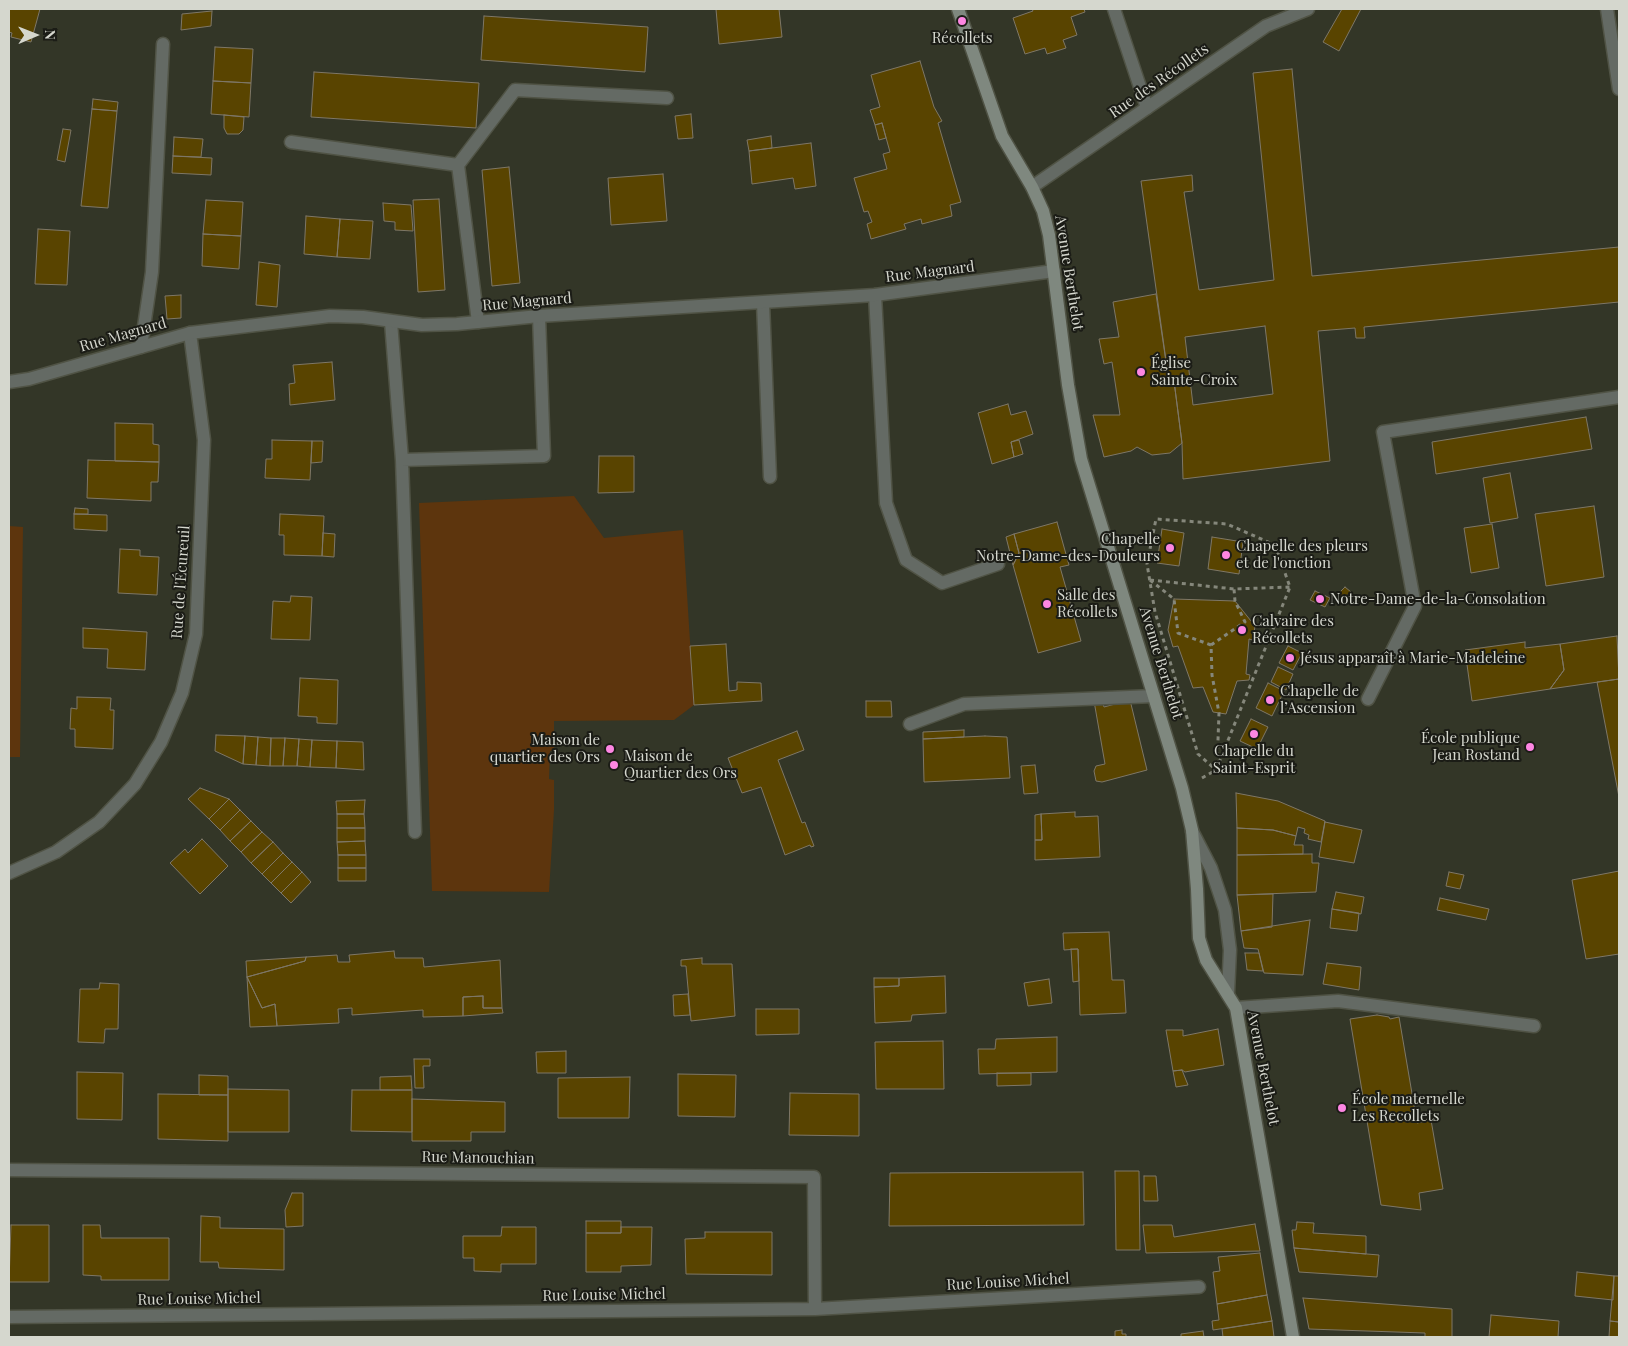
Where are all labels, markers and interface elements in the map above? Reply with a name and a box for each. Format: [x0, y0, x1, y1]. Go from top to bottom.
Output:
north arrow [10, 10, 60, 60]
marker: Récollets [956, 15, 968, 27]
place label: Récollets [932, 29, 992, 47]
text: N [41, 30, 60, 40]
street label: Rue des Récollets [1106, 40, 1212, 122]
street label: Avenue Berthelot [1051, 214, 1087, 332]
street label: Rue Magnard [884, 258, 976, 286]
street label: Rue Magnard [482, 289, 572, 315]
street label: Rue Magnard [77, 314, 169, 356]
place label: Église Sainte-Croix [1151, 354, 1237, 389]
marker: Église Sainte-Croix [1135, 366, 1147, 378]
street label: Rue de l'Écureuil [168, 525, 194, 639]
place label: Chapelle Notre-Dame-des-Douleurs [976, 530, 1160, 565]
place label: Chapelle des pleurs et de l'onction [1236, 537, 1368, 572]
marker: Chapelle Notre-Dame-des-Douleurs [1164, 542, 1176, 554]
marker: Chapelle des pleurs et de l'onction [1220, 549, 1232, 561]
place label: Salle des Récollets [1057, 586, 1118, 621]
place label: Notre-Dame-de-la-Consolation [1330, 590, 1546, 608]
marker: Notre-Dame-de-la-Consolation [1314, 593, 1326, 605]
marker: Salle des Récollets [1041, 598, 1053, 610]
street label: Avenue Berthelot [1135, 605, 1187, 721]
place label: Calvaire des Récollets [1252, 612, 1334, 647]
marker: Calvaire des Récollets [1236, 624, 1248, 636]
place label: Jésus apparaît à Marie-Madeleine [1300, 649, 1525, 667]
marker: Jésus apparaît à Marie-Madeleine [1284, 652, 1296, 664]
place label: Chapelle de l’Ascension [1280, 682, 1359, 717]
marker: Chapelle de l’Ascension [1264, 694, 1276, 706]
marker: Chapelle du Saint-Esprit [1248, 728, 1260, 740]
place label: École publique Jean Rostand [1421, 729, 1520, 764]
place label: Maison de quartier des Ors [490, 731, 600, 766]
marker: École publique Jean Rostand [1524, 741, 1536, 753]
place label: Chapelle du Saint-Esprit [1213, 742, 1295, 777]
marker: Maison de quartier des Ors [604, 743, 616, 755]
place label: Maison de Quartier des Ors [624, 747, 737, 782]
marker: Maison de Quartier des Ors [608, 759, 620, 771]
street label: Avenue Berthelot [1243, 1009, 1283, 1127]
place label: École maternelle Les Recollets [1352, 1090, 1465, 1125]
marker: École maternelle Les Recollets [1336, 1102, 1348, 1114]
street label: Rue Manouchian [421, 1148, 535, 1168]
street label: Rue Louise Michel [946, 1270, 1070, 1294]
street label: Rue Louise Michel [542, 1285, 666, 1305]
street label: Rue Louise Michel [137, 1289, 261, 1309]

